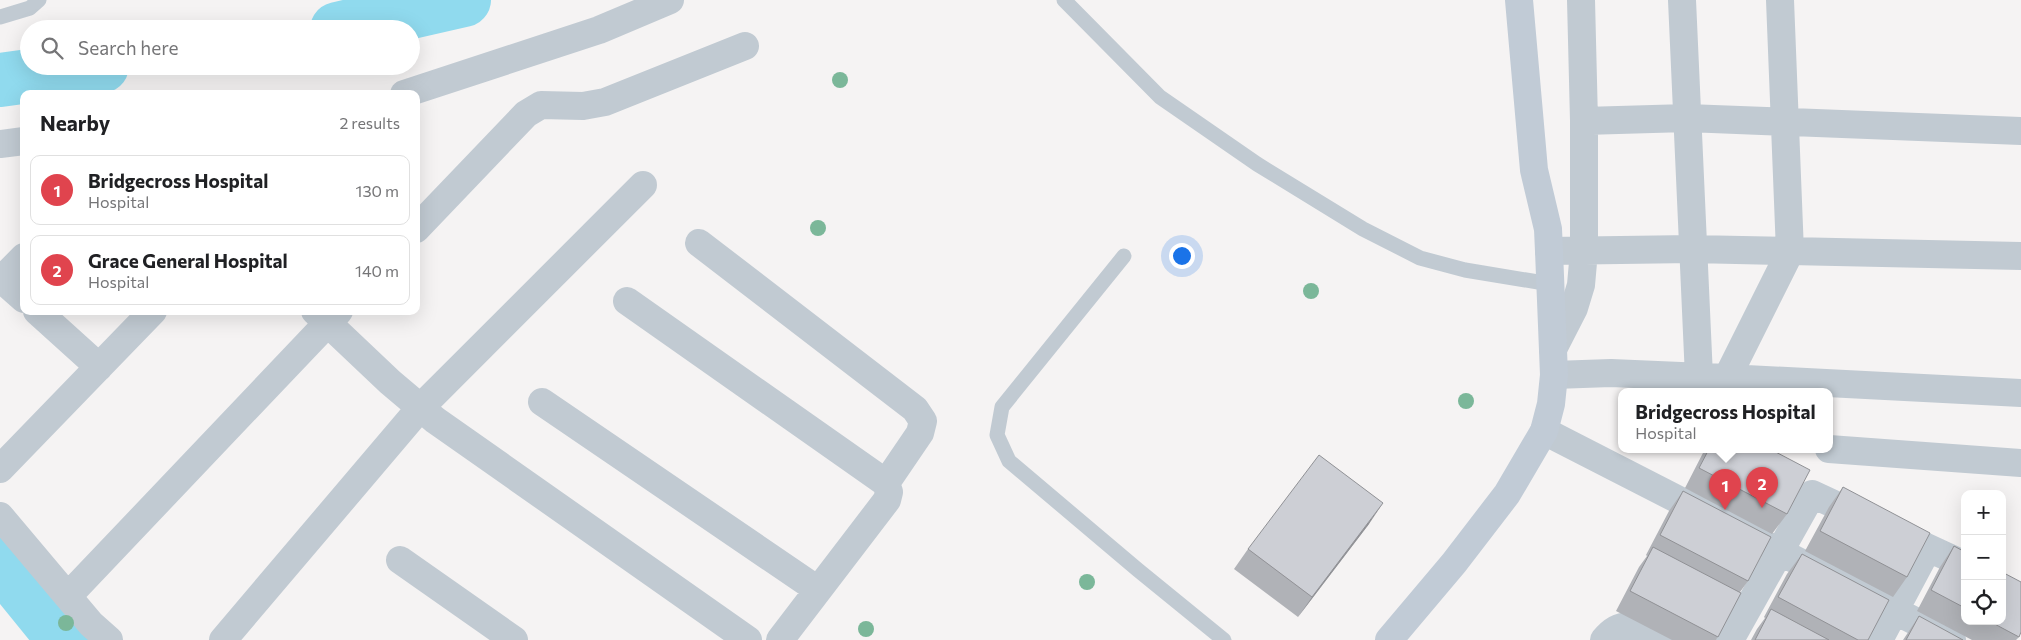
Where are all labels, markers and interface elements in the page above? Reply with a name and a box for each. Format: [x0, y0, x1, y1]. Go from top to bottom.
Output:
search box [20, 20, 420, 75]
icon: search [38, 34, 66, 62]
text: Search here [78, 36, 178, 59]
text: Nearby [40, 110, 110, 135]
text: 2 results [339, 113, 400, 132]
text: Bridgecross Hospital [88, 169, 268, 192]
text: 1 [53, 181, 61, 200]
text: 130 m [356, 181, 399, 200]
text: Hospital [88, 192, 149, 211]
your location [1169, 243, 1195, 269]
text: Grace General Hospital [88, 249, 288, 272]
text: 2 [52, 261, 62, 280]
text: 140 m [355, 261, 399, 280]
text: Hospital [88, 272, 149, 291]
popup [1618, 388, 1833, 453]
text: Bridgecross Hospital [1635, 400, 1816, 423]
text: Hospital [1635, 423, 1697, 442]
pin: 2 [1746, 467, 1778, 508]
pin: 1 [1709, 469, 1741, 510]
map controls [1961, 490, 2006, 625]
button: + [1961, 490, 2006, 535]
button: − [1961, 535, 2006, 580]
button: locate [1961, 580, 2006, 625]

